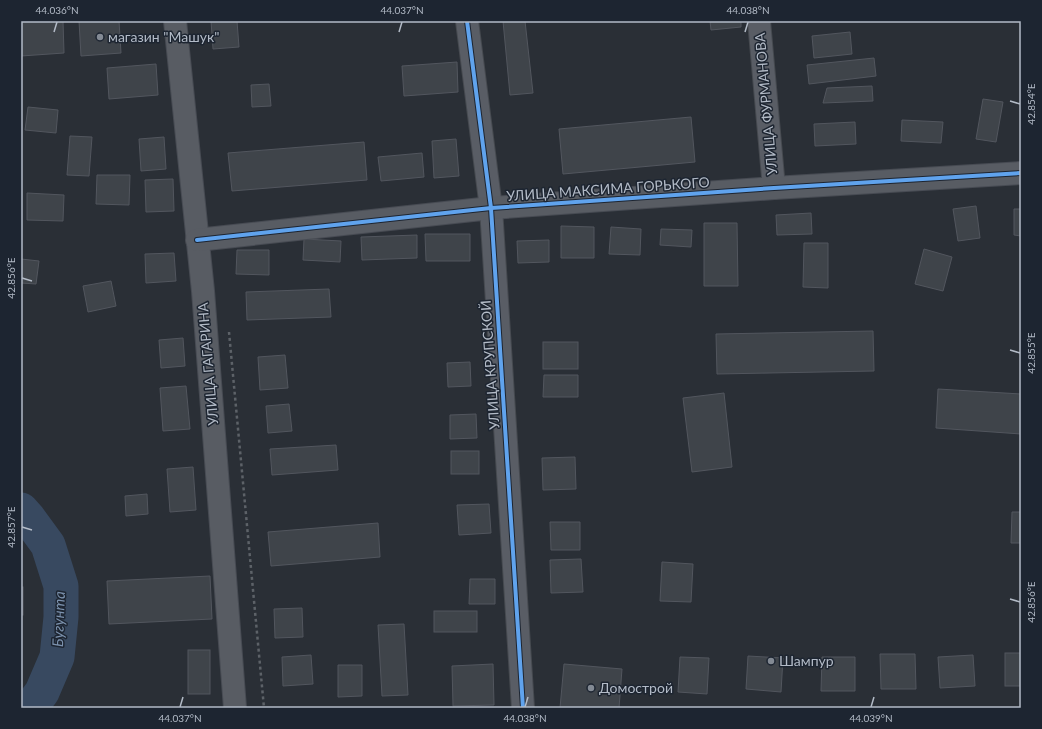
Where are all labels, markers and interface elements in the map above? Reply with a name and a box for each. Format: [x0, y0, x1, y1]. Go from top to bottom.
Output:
text: 44.036°N [35, 4, 79, 16]
text: 44.037°N [380, 4, 424, 16]
text: 44.038°N [726, 4, 770, 16]
place label: магазин "Машук" [108, 28, 219, 45]
street label: УЛИЦА ФУРМАНОВА [751, 31, 780, 176]
marker: магазин "Машук" [95, 32, 105, 42]
text: 42.854°E [1025, 83, 1037, 125]
street label: УЛИЦА МАКСИМА ГОРЬКОГО [506, 173, 710, 204]
text: 42.856°E [5, 257, 17, 299]
street label: УЛИЦА КРУПСКОЙ [476, 300, 503, 430]
street label: УЛИЦА ГАГАРИНА [194, 301, 221, 426]
text: 42.855°E [1025, 332, 1037, 374]
text: 42.857°E [5, 506, 17, 548]
text: 42.856°E [1025, 581, 1037, 623]
water label: Бугунта [48, 590, 68, 647]
place label: Шампур [779, 652, 834, 669]
marker: Шампур [766, 656, 776, 666]
place label: Домострой [599, 679, 673, 696]
marker: Домострой [586, 683, 596, 693]
text: 44.037°N [158, 712, 202, 724]
text: 44.038°N [503, 712, 547, 724]
text: 44.039°N [849, 712, 893, 724]

